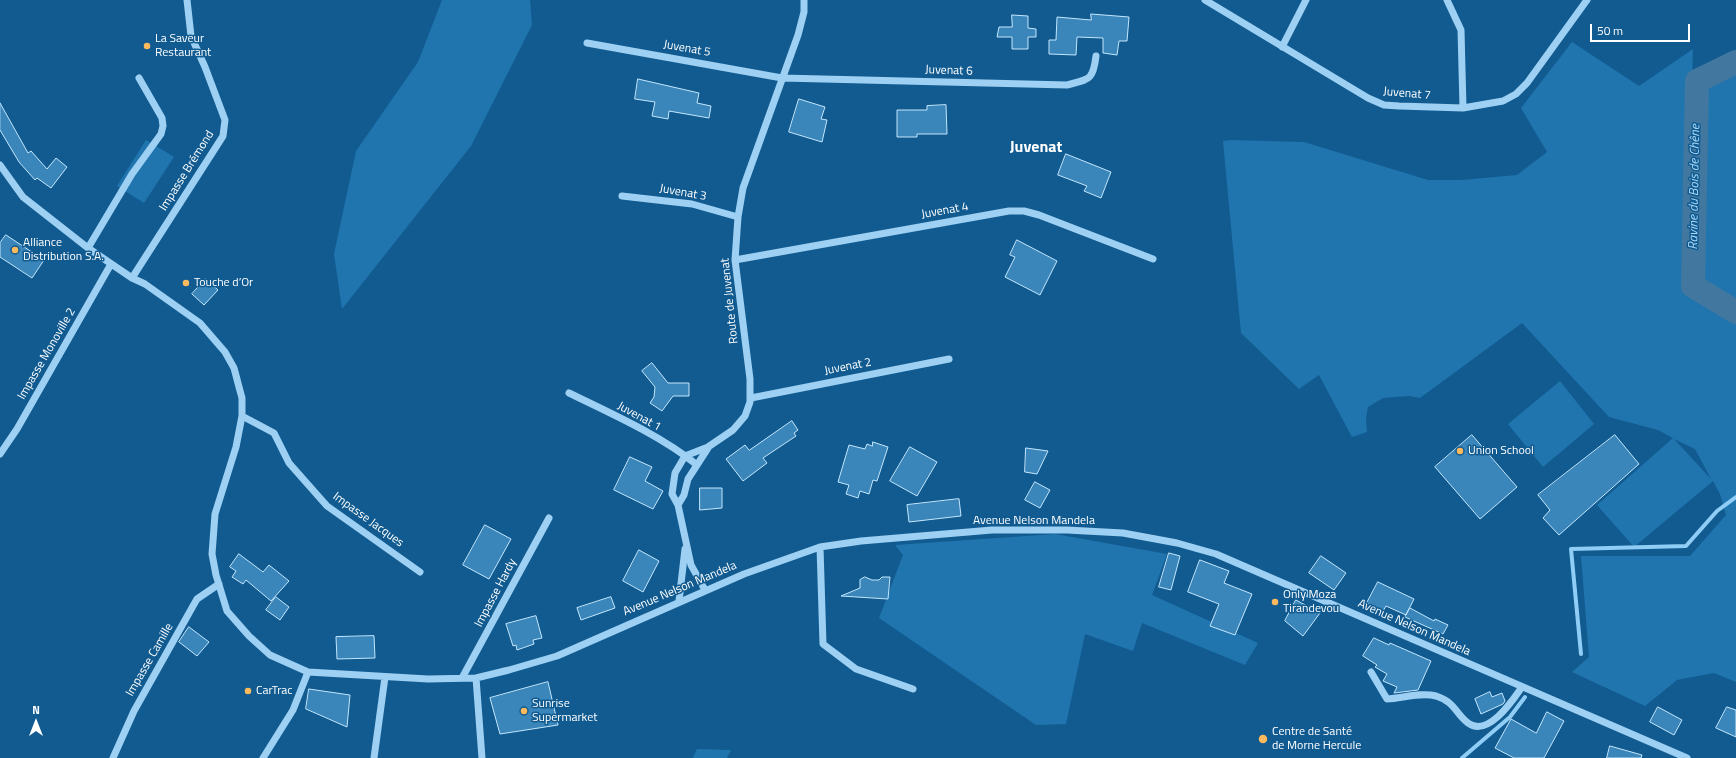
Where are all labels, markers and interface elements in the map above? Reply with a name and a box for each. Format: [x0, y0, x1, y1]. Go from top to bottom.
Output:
scale bar [1592, 16, 1692, 42]
text: 50 m [1597, 21, 1623, 40]
place label: La Saveur Restaurant [155, 32, 211, 60]
street label: Juvenat 5 [662, 38, 712, 60]
marker: La Saveur Restaurant [142, 41, 152, 51]
street label: Juvenat 6 [925, 63, 973, 79]
street label: Juvenat 7 [1383, 85, 1431, 103]
water label: Ravine du Bois de Chêne [1686, 124, 1704, 250]
street label: Impasse Brémond [157, 128, 217, 214]
district label: Juvenat [1010, 138, 1062, 158]
street label: Juvenat 3 [658, 182, 708, 204]
street label: Juvenat 4 [920, 200, 970, 222]
place label: Alliance Distribution S.A. [23, 236, 104, 264]
marker: Alliance Distribution S.A. [10, 245, 20, 255]
street label: Route de Juvenat [718, 257, 742, 345]
place label: Touche d’Or [194, 276, 253, 290]
marker: Touche d’Or [181, 278, 191, 288]
street label: Impasse Monoville 2 [15, 306, 79, 402]
street label: Juvenat 2 [823, 355, 873, 379]
street label: Juvenat 1 [615, 399, 663, 435]
place label: Union School [1468, 444, 1534, 458]
marker: Union School [1455, 446, 1465, 456]
street label: Impasse Jacques [330, 489, 406, 551]
street label: Avenue Nelson Mandela [973, 514, 1095, 528]
street label: Impasse Hardy [472, 556, 520, 630]
street label: Avenue Nelson Mandela [621, 559, 739, 619]
place label: Only Moza Tirandevou [1283, 588, 1339, 616]
marker: Only Moza Tirandevou [1270, 597, 1280, 607]
street label: Avenue Nelson Mandela [1355, 597, 1473, 659]
street label: Impasse Camille [123, 621, 177, 699]
place label: CarTrac [256, 684, 293, 698]
marker: CarTrac [243, 686, 253, 696]
place label: Sunrise Supermarket [532, 697, 597, 725]
north arrow [16, 702, 56, 742]
text: N [32, 702, 40, 718]
marker: Sunrise Supermarket [519, 706, 529, 716]
place label: Centre de Santé de Morne Hercule [1272, 725, 1361, 753]
marker: Centre de Santé de Morne Hercule [1257, 733, 1269, 745]

